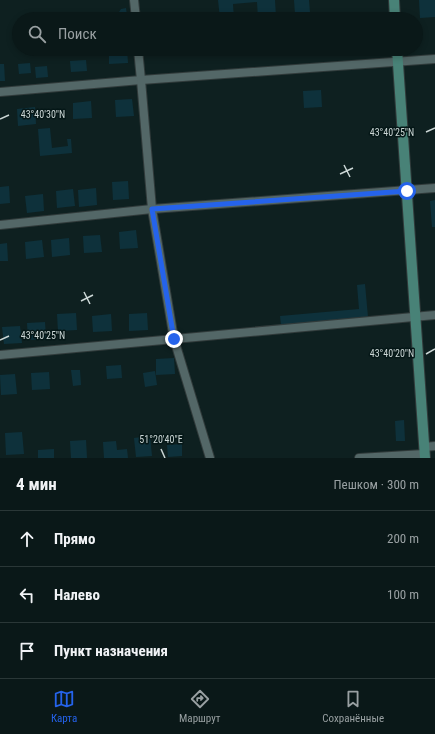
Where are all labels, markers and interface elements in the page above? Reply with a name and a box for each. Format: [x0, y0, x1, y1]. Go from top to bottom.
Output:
search box [12, 12, 423, 56]
icon: search [26, 23, 48, 45]
text: Поиск [58, 25, 97, 43]
text: 43°40'30"N [21, 109, 65, 120]
text: 43°40'25"N [370, 127, 414, 138]
route start [398, 182, 416, 200]
text: 43°40'25"N [21, 330, 65, 341]
route end [165, 330, 183, 348]
text: 43°40'20"N [370, 348, 414, 359]
text: 51°20'40"E [139, 434, 183, 445]
text: 4 мин [16, 474, 57, 494]
text: Пешком · 300 m [333, 477, 419, 492]
icon: ahead [16, 528, 38, 550]
text: Прямо [54, 530, 95, 548]
text: 200 m [387, 531, 419, 546]
icon: left [16, 584, 38, 606]
text: Налево [54, 586, 100, 604]
text: 100 m [387, 587, 419, 602]
icon: arrive [16, 640, 38, 662]
text: Пункт назначения [54, 642, 168, 660]
tab: Карта [51, 688, 77, 725]
tab: Маршрут [179, 688, 220, 725]
tab: Сохранённые [322, 688, 384, 725]

